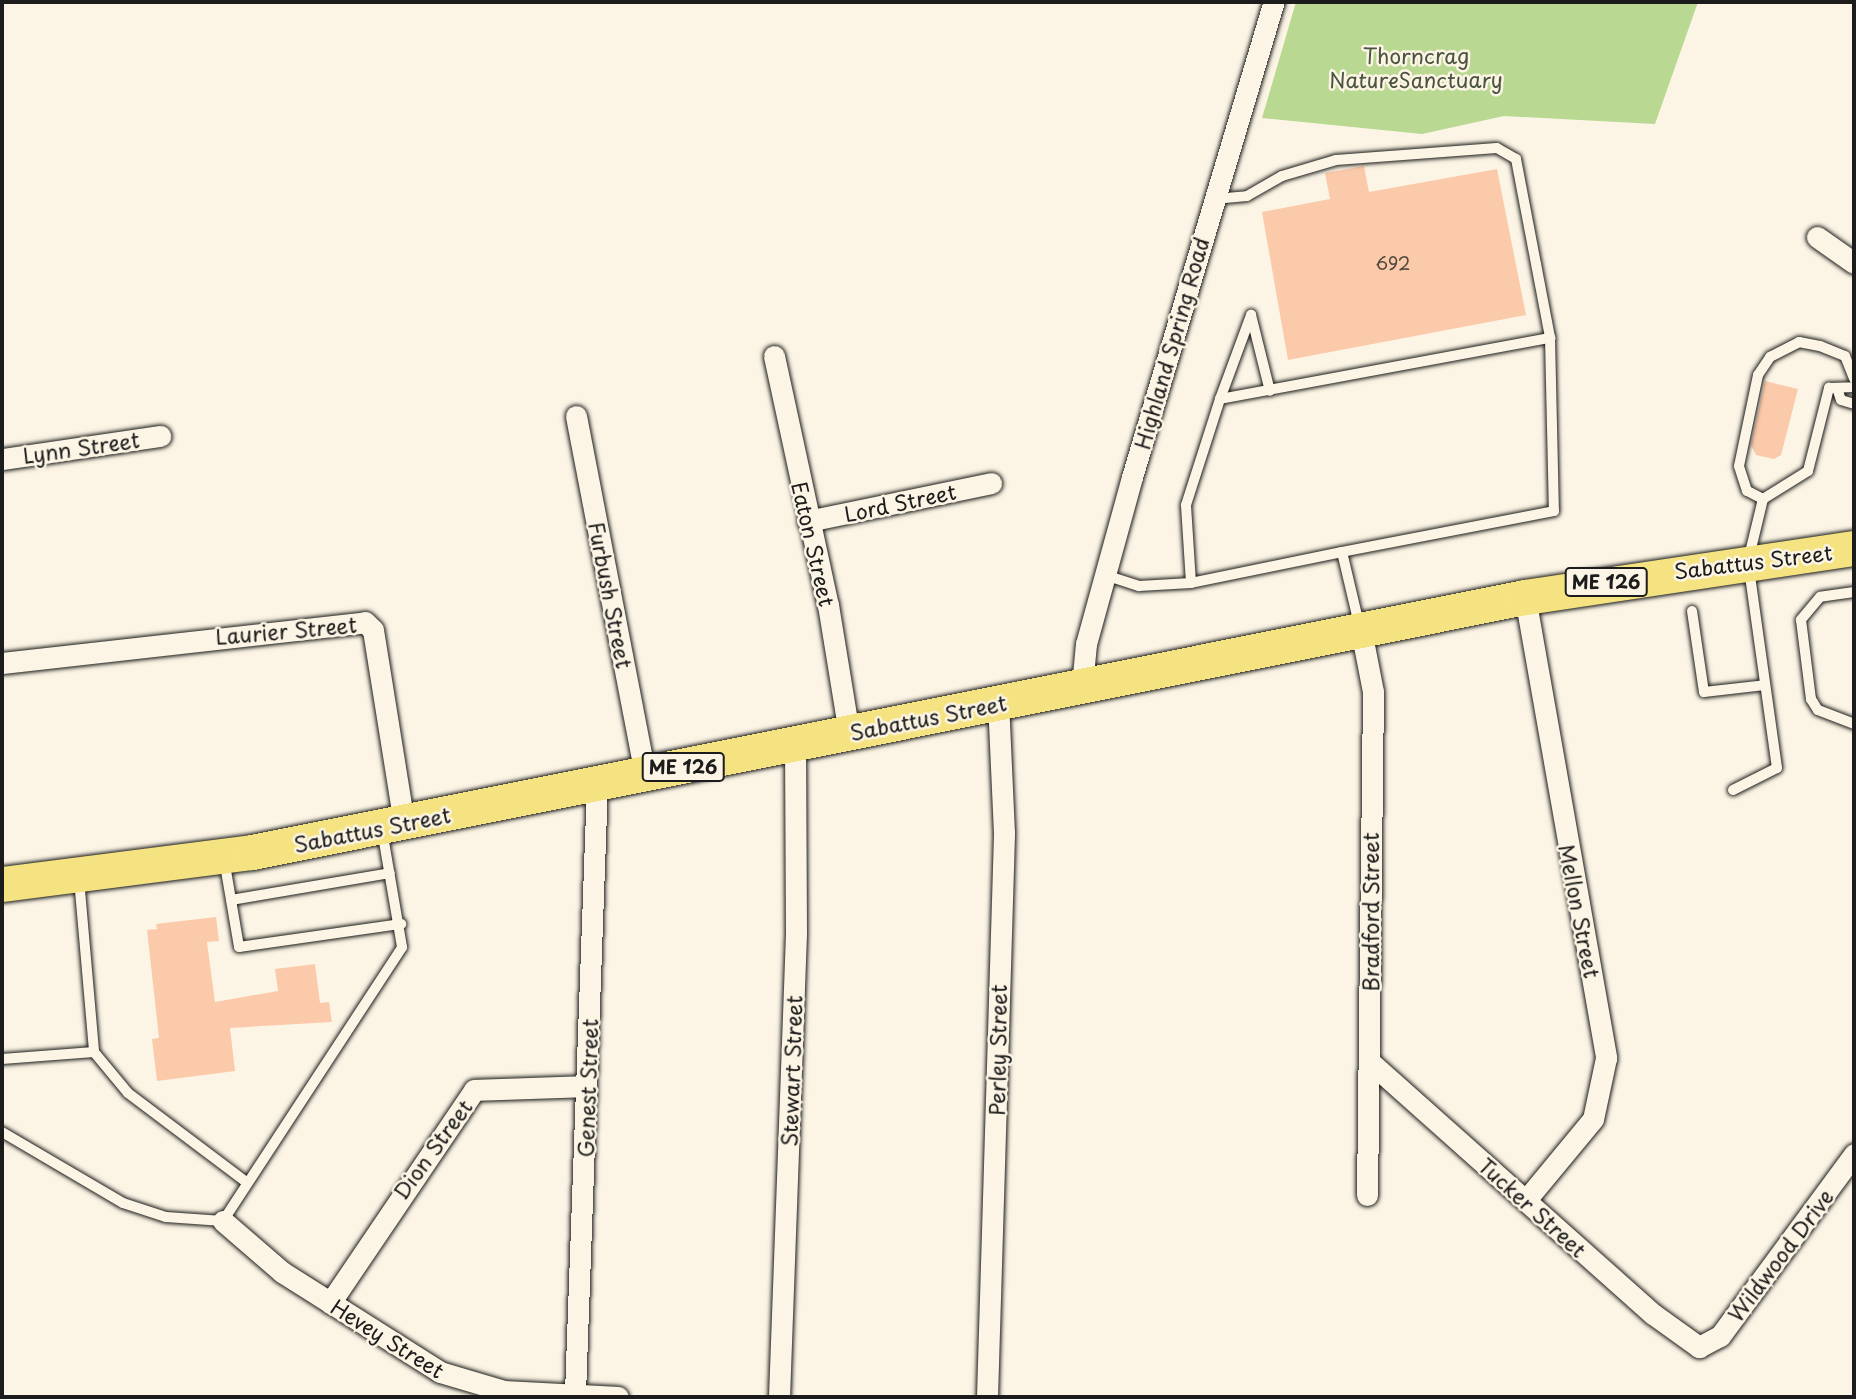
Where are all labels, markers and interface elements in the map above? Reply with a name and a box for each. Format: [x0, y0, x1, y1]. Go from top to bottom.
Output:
park label: Thorncrag NatureSanctuary [1329, 42, 1503, 92]
street label: Highland Spring Road [1129, 234, 1213, 452]
house number: 692 [1376, 252, 1410, 274]
street label: Lynn Street [21, 426, 141, 468]
street label: Lord Street [842, 478, 958, 526]
street label: Eaton Street [787, 480, 841, 608]
street label: Furbush Street [584, 519, 638, 671]
street label: Sabattus Street [1672, 539, 1834, 583]
road number: ME 126 [1562, 566, 1650, 597]
street label: Laurier Street [214, 611, 358, 649]
street label: Sabattus Street [847, 689, 1009, 745]
road number: ME 126 [639, 752, 727, 782]
street label: Sabattus Street [291, 801, 453, 857]
street label: Bradford Street [1357, 832, 1383, 992]
street label: Mellon Street [1555, 841, 1605, 981]
street label: Perley Street [983, 983, 1011, 1117]
street label: Stewart Street [776, 995, 806, 1147]
street label: Genest Street [572, 1018, 602, 1158]
street label: Dion Street [387, 1094, 477, 1204]
street label: Tucker Street [1474, 1152, 1592, 1262]
street label: Wildwood Drive [1722, 1184, 1838, 1326]
street label: Hevey Street [326, 1293, 450, 1383]

